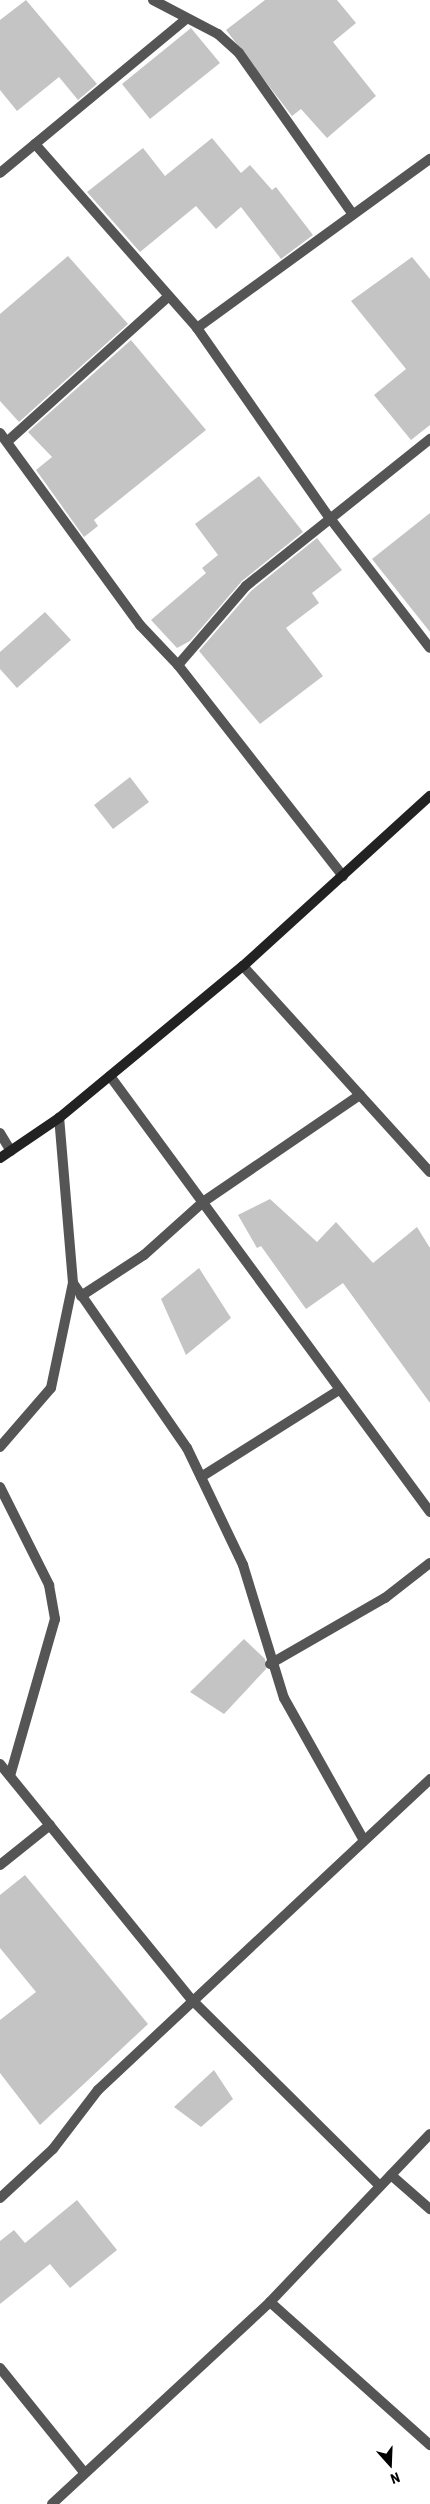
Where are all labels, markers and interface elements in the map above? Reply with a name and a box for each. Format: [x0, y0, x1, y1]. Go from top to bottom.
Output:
north arrow [365, 2439, 415, 2489]
text: N [388, 2469, 402, 2487]

